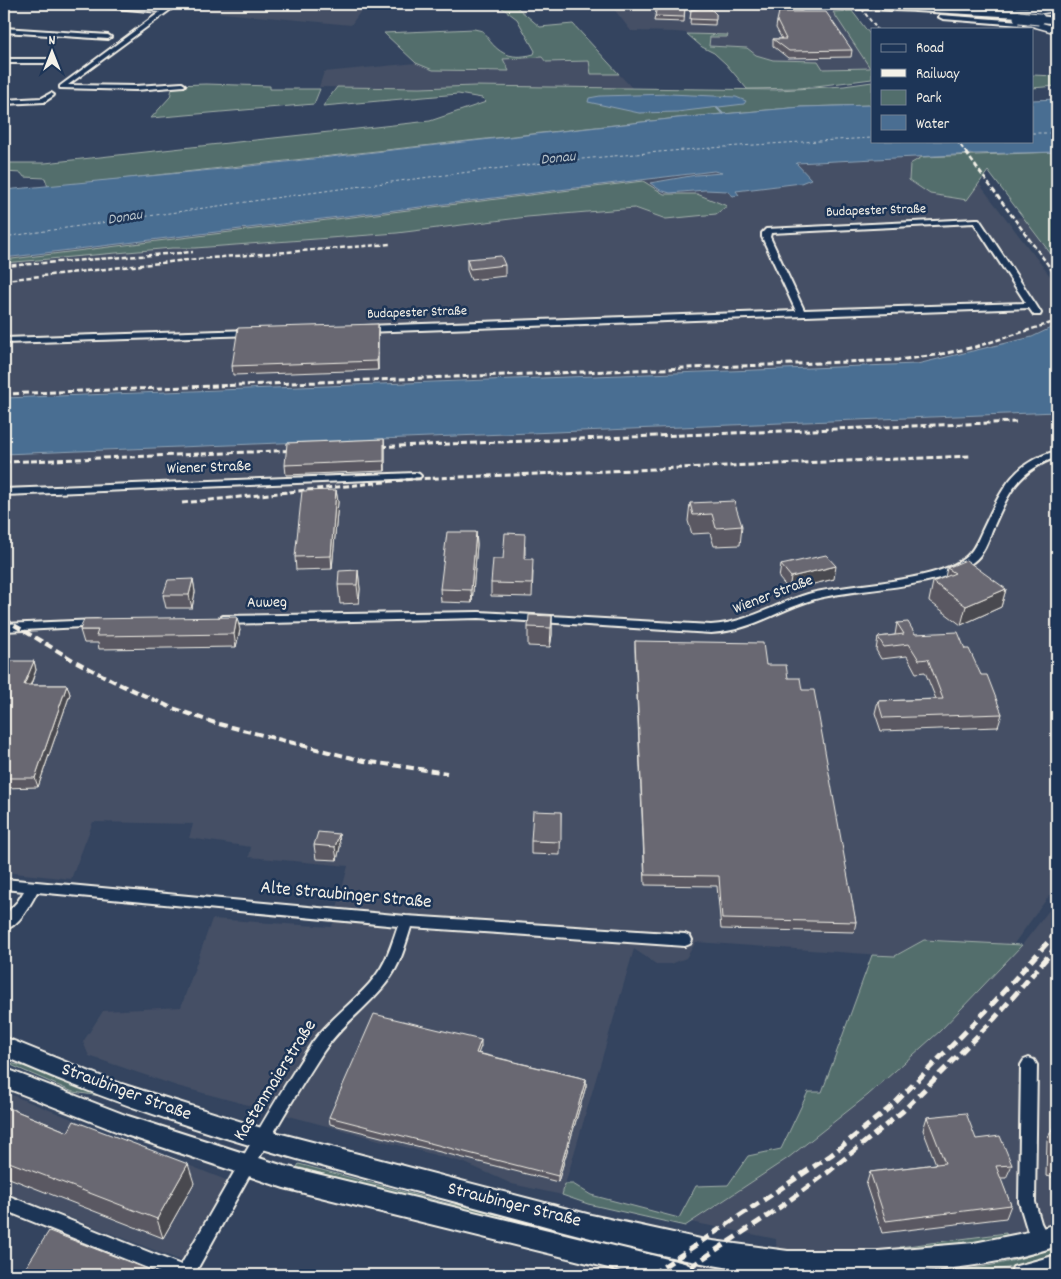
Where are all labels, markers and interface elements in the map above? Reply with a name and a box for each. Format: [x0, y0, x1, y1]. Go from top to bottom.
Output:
north arrow [28, 28, 78, 78]
legend [871, 28, 1034, 142]
text: N [49, 31, 56, 51]
text: Road [916, 38, 944, 60]
text: Railway [916, 64, 960, 86]
text: Park [916, 88, 942, 110]
text: Water [916, 114, 950, 136]
water label: Donau [540, 146, 578, 172]
street label: Budapester Straße [826, 199, 926, 223]
water label: Donau [106, 204, 145, 232]
street label: Budapester Straße [367, 301, 467, 325]
street label: Wiener Straße [167, 455, 251, 481]
street label: Wiener Straße [730, 569, 816, 621]
street label: Auweg [247, 591, 287, 615]
street label: Alte Straubinger Straße [259, 875, 433, 917]
street label: Kastenmaierstraße [228, 1015, 324, 1147]
street label: Straubinger Straße [57, 1057, 195, 1129]
street label: Straubinger Straße [444, 1176, 584, 1236]

